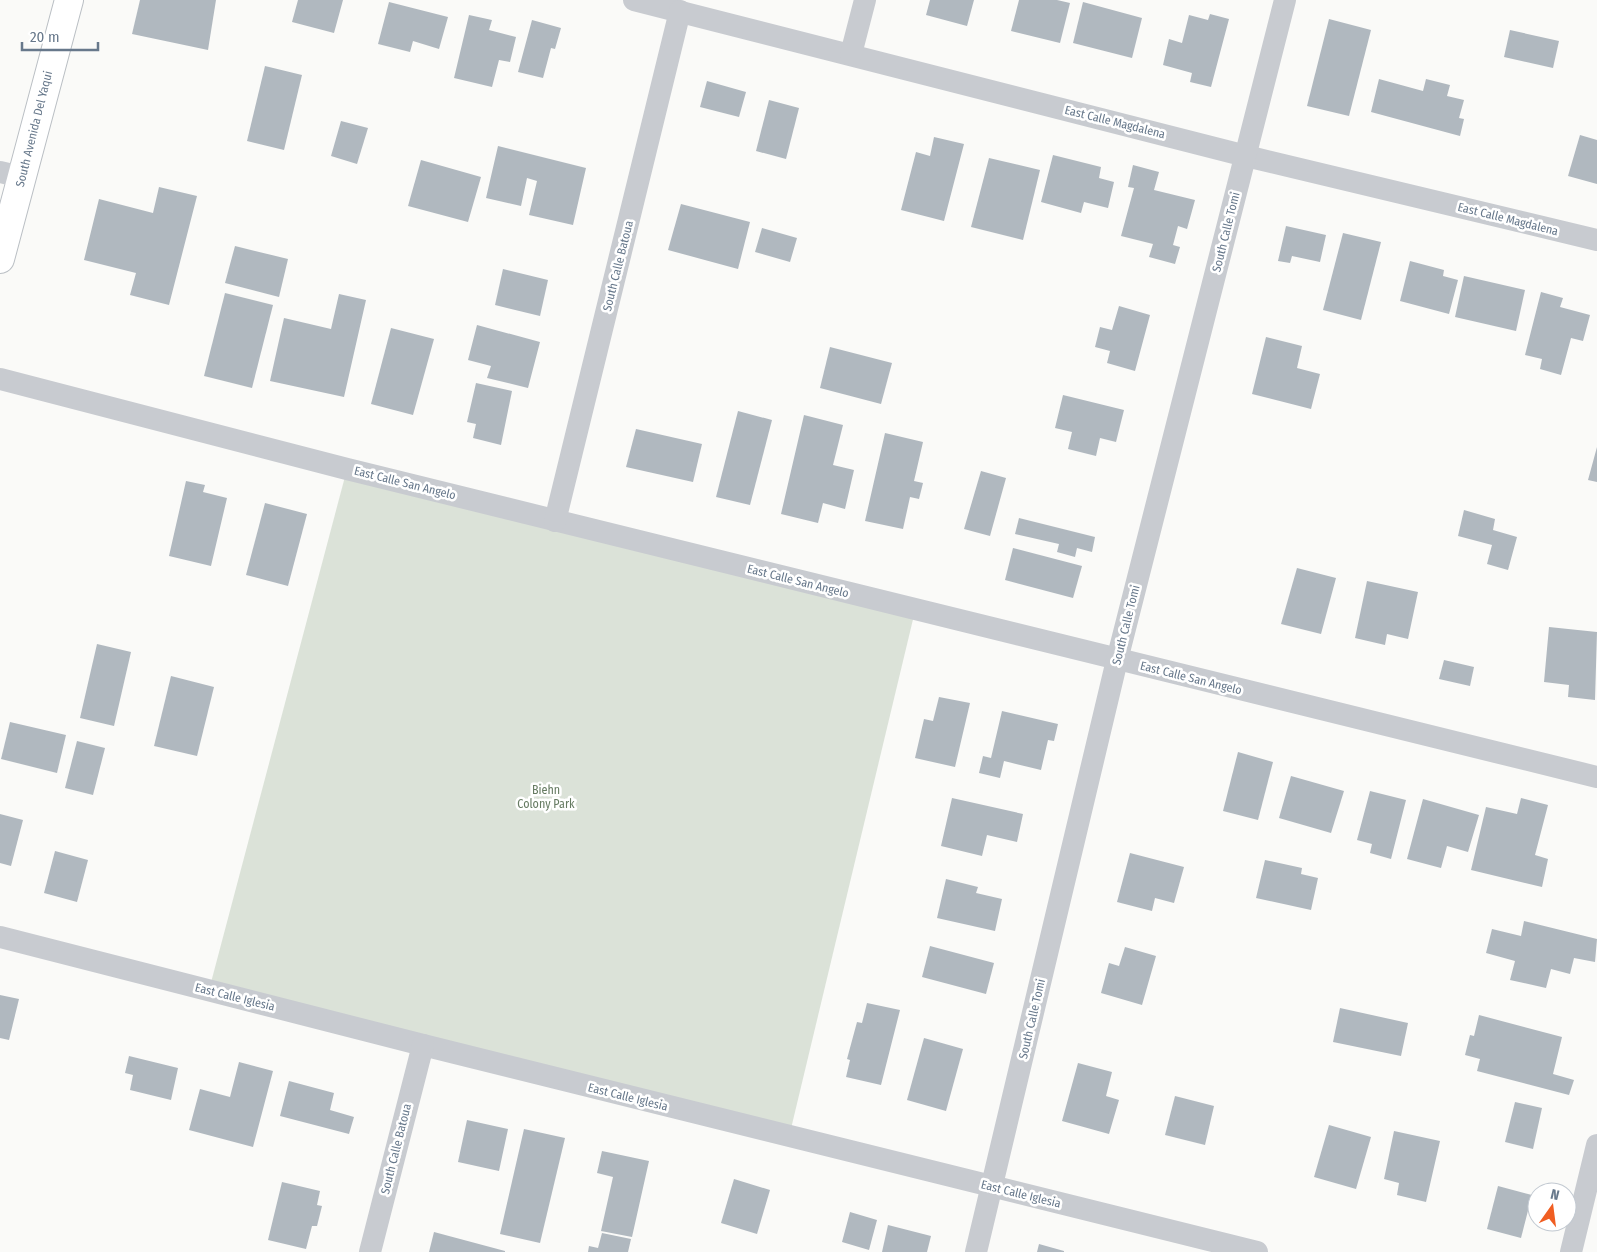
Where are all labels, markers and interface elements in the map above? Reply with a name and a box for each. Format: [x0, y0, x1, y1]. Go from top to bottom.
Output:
scale bar [22, 20, 99, 52]
text: 20 m [30, 28, 60, 46]
street label: South Avenida Del Yaqui [13, 69, 55, 189]
street label: East Calle Magdalena [1063, 103, 1167, 141]
street label: South Calle Tomi [1209, 191, 1243, 273]
street label: East Calle Magdalena [1456, 200, 1560, 238]
street label: South Calle Batoua [600, 219, 636, 313]
street label: East Calle San Angelo [353, 464, 457, 502]
street label: East Calle San Angelo [746, 562, 850, 600]
street label: South Calle Tomi [1109, 584, 1143, 666]
street label: East Calle San Angelo [1139, 659, 1243, 697]
park label: Biehn Colony Park [517, 783, 575, 811]
street label: South Calle Tomi [1016, 978, 1048, 1060]
street label: East Calle Iglesia [194, 980, 276, 1014]
street label: East Calle Iglesia [587, 1080, 669, 1114]
street label: South Calle Batoua [378, 1102, 414, 1196]
street label: East Calle Iglesia [980, 1177, 1062, 1211]
north arrow [1527, 1182, 1577, 1232]
text: N [1549, 1186, 1561, 1204]

